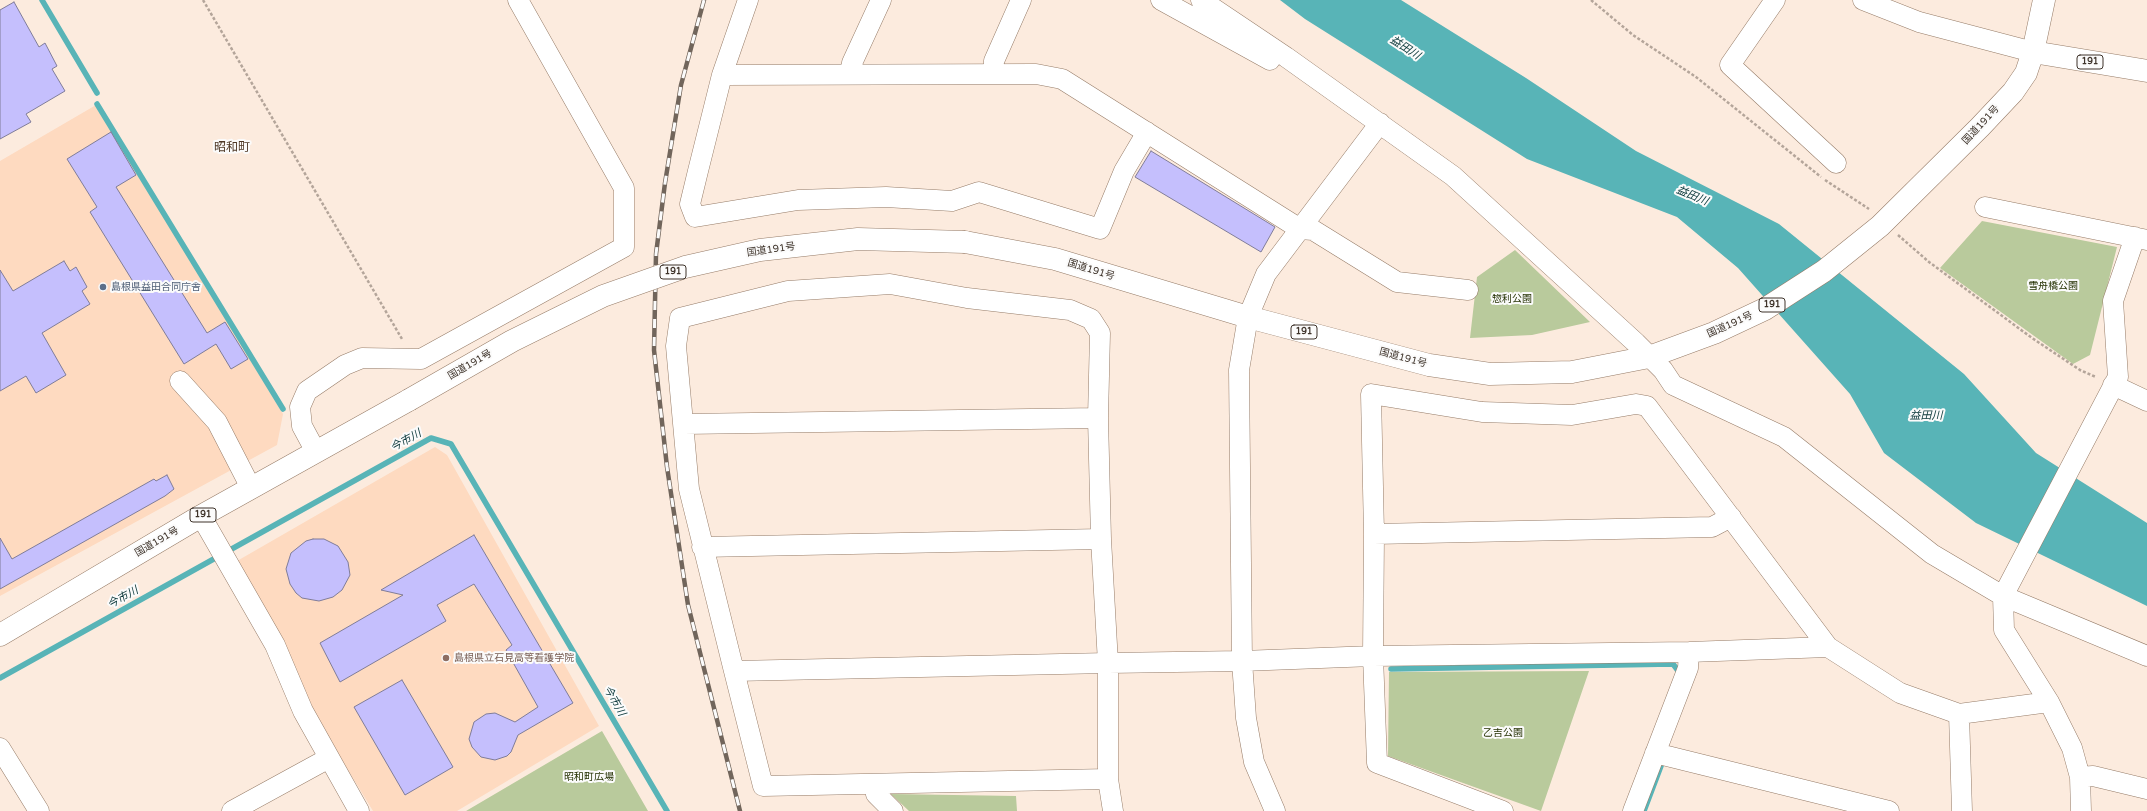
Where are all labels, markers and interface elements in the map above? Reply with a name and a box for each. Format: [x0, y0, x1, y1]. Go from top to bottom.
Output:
water label: 益田川 [1388, 33, 1422, 63]
road number: 191 [2077, 55, 2103, 69]
street label: 国道191号 [1960, 103, 2002, 147]
district label: 昭和町 [214, 141, 250, 155]
water label: 益田川 [1674, 183, 1710, 209]
street label: 国道191号 [746, 241, 796, 259]
street label: 国道191号 [1066, 257, 1116, 283]
road number: 191 [660, 265, 686, 279]
park label: 雪舟橋公園 [2028, 280, 2078, 292]
place label: 島根県益田合同庁舎 [111, 281, 201, 293]
marker: 島根県益田合同庁舎 [98, 282, 108, 292]
park label: 惣利公園 [1492, 293, 1532, 305]
road number: 191 [1759, 298, 1785, 312]
street label: 国道191号 [1705, 310, 1755, 340]
road number: 191 [1291, 325, 1317, 339]
street label: 国道191号 [1378, 346, 1428, 370]
street label: 国道191号 [446, 348, 494, 382]
water label: 益田川 [1910, 409, 1942, 423]
water label: 今市川 [388, 427, 424, 455]
road number: 191 [190, 508, 216, 522]
street label: 国道191号 [133, 525, 181, 559]
water label: 今市川 [105, 584, 141, 612]
place label: 島根県立石見高等看護学院 [454, 652, 574, 664]
marker: 島根県立石見高等看護学院 [441, 653, 451, 663]
water label: 今市川 [600, 683, 628, 719]
park label: 乙吉公園 [1483, 727, 1523, 739]
park label: 昭和町広場 [564, 771, 614, 783]

